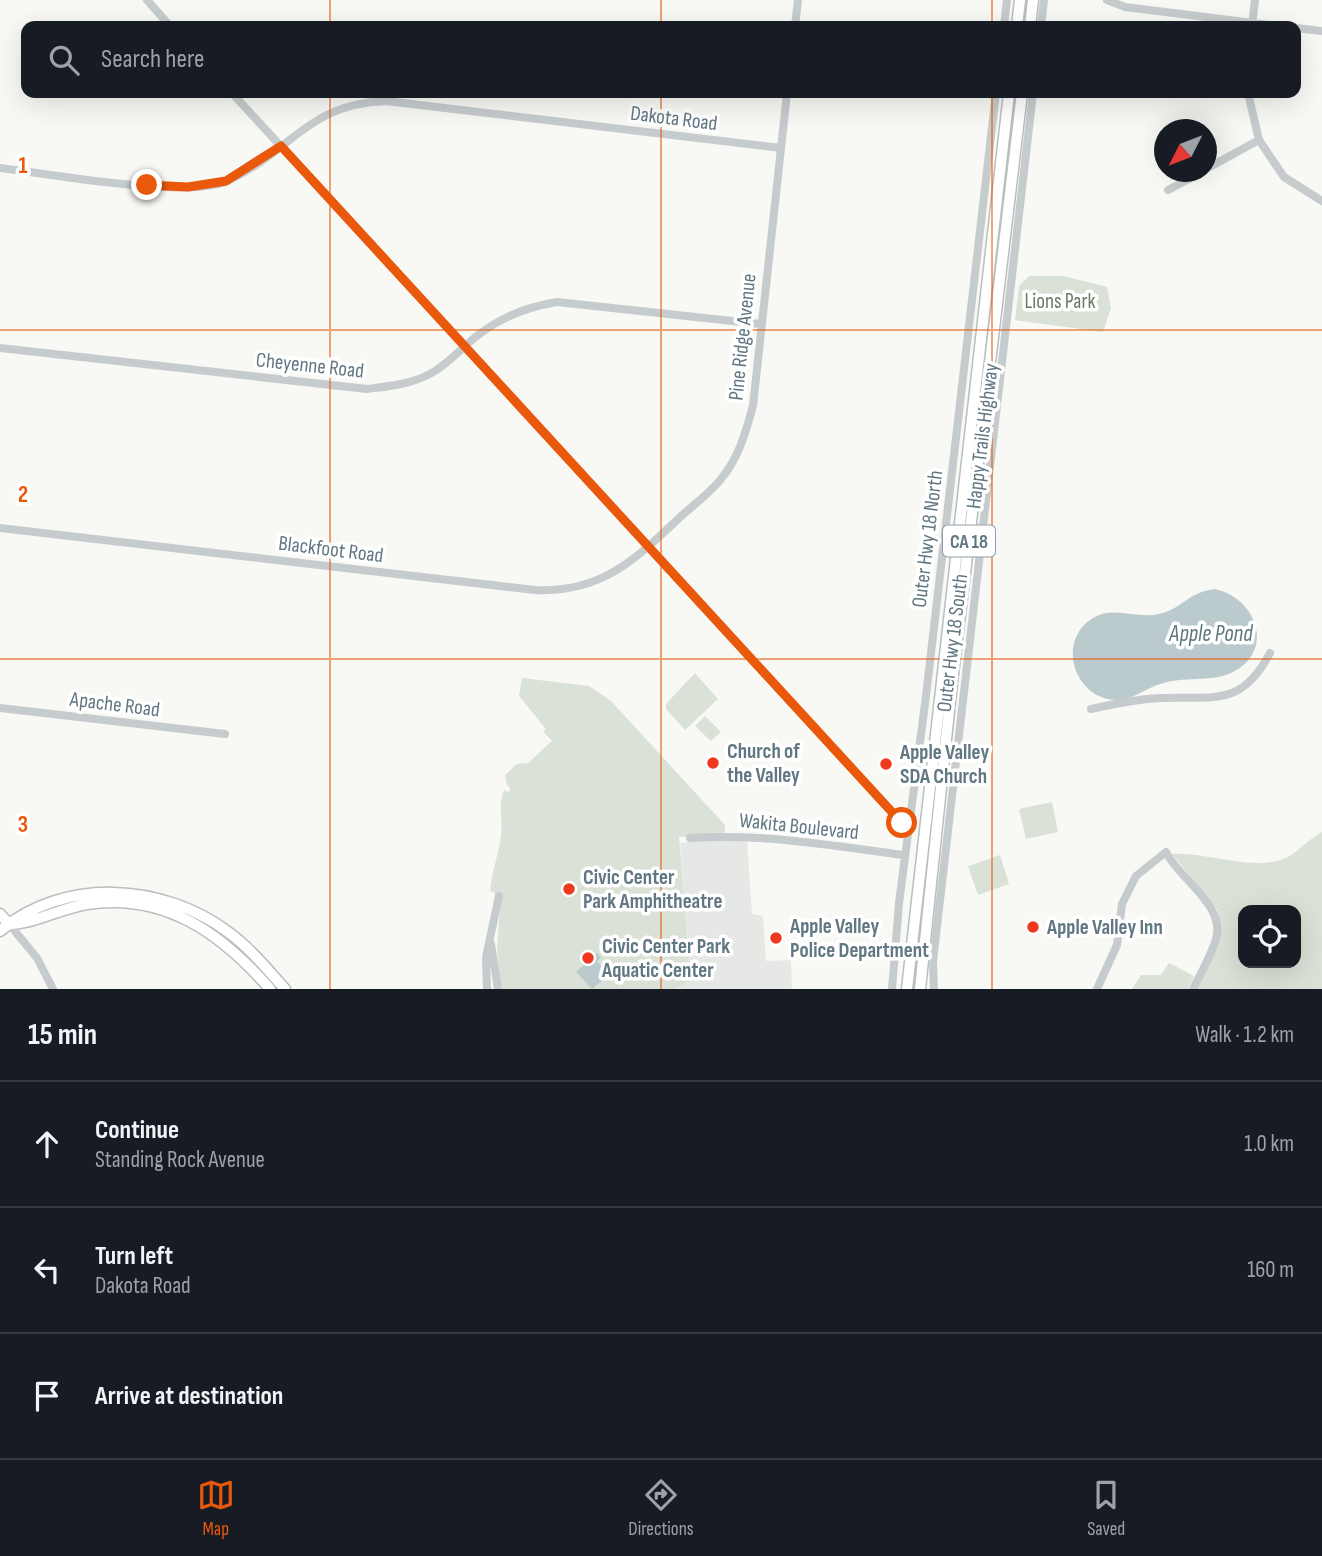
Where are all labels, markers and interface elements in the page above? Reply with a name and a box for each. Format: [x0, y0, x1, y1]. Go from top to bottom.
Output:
search box [21, 21, 1301, 98]
icon: search [45, 41, 83, 79]
text: Search here [101, 44, 204, 75]
street label: Dakota Road [629, 101, 719, 136]
north arrow [1154, 119, 1217, 182]
text: 1 [18, 152, 28, 180]
route end [131, 169, 162, 200]
street label: Pine Ridge Avenue [723, 272, 762, 402]
park label: Lions Park [1025, 289, 1095, 314]
street label: Cheyenne Road [255, 347, 365, 384]
street label: Happy Trails Highway [961, 362, 1004, 510]
street label: Outer Hwy 18 North [907, 469, 948, 609]
text: 2 [18, 481, 28, 509]
road number: CA 18 [943, 526, 995, 556]
street label: Blackfoot Road [277, 531, 385, 568]
street label: Outer Hwy 18 South [932, 573, 973, 713]
water label: Apple Pond [1168, 620, 1253, 648]
street label: Apache Road [68, 686, 161, 722]
place label: Church of the Valley [727, 739, 800, 788]
place label: Apple Valley SDA Church [899, 740, 989, 789]
marker: Church of the Valley [705, 755, 721, 771]
marker: Apple Valley SDA Church [878, 756, 894, 772]
route start [886, 807, 917, 838]
street label: Wakita Boulevard [738, 808, 860, 845]
text: 3 [18, 811, 28, 839]
place label: Civic Center Park Amphitheatre [583, 865, 722, 914]
marker: Civic Center Park Amphitheatre [561, 881, 577, 897]
map controls [1238, 905, 1301, 968]
button: locate [1238, 905, 1301, 968]
place label: Apple Valley Police Department [789, 914, 929, 963]
place label: Apple Valley Inn [1046, 915, 1163, 940]
marker: Apple Valley Inn [1025, 919, 1041, 935]
marker: Apple Valley Police Department [768, 930, 784, 946]
place label: Civic Center Park Aquatic Center [601, 934, 730, 983]
marker: Civic Center Park Aquatic Center [580, 950, 596, 966]
text: 15 min [28, 1017, 97, 1053]
text: Walk · 1.2 km [1195, 1021, 1294, 1049]
text: Continue [95, 1115, 179, 1146]
icon: ahead [28, 1125, 66, 1163]
text: 1.0 km [1244, 1130, 1294, 1158]
text: Standing Rock Avenue [95, 1146, 265, 1174]
text: Turn left [95, 1241, 173, 1272]
icon: left [28, 1251, 66, 1289]
text: 160 m [1247, 1256, 1294, 1284]
text: Dakota Road [95, 1272, 191, 1300]
icon: arrive [28, 1377, 66, 1415]
text: Arrive at destination [95, 1381, 283, 1412]
tab: Map [197, 1476, 235, 1541]
tab: Directions [628, 1476, 694, 1541]
tab: Saved [1087, 1476, 1125, 1541]

